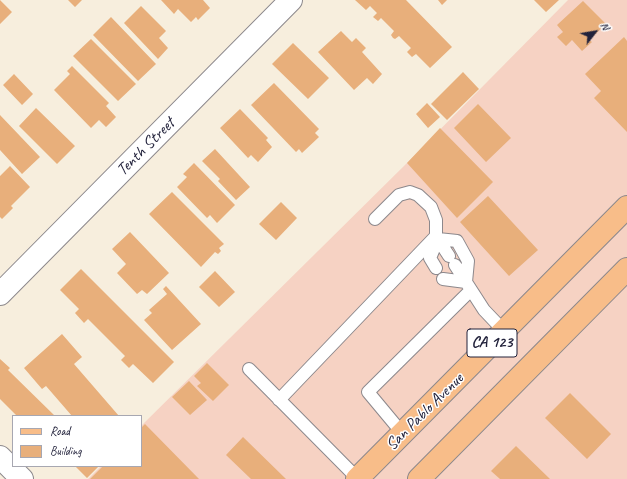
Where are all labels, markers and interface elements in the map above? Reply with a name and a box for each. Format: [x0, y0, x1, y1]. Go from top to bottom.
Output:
north arrow [575, 12, 615, 52]
text: N [598, 19, 613, 32]
street label: Tenth Street [113, 114, 179, 180]
road number: CA 123 [467, 329, 517, 357]
street label: San Pablo Avenue [382, 369, 468, 455]
legend [12, 415, 142, 467]
text: Road [50, 423, 70, 439]
text: Building [50, 443, 82, 459]

